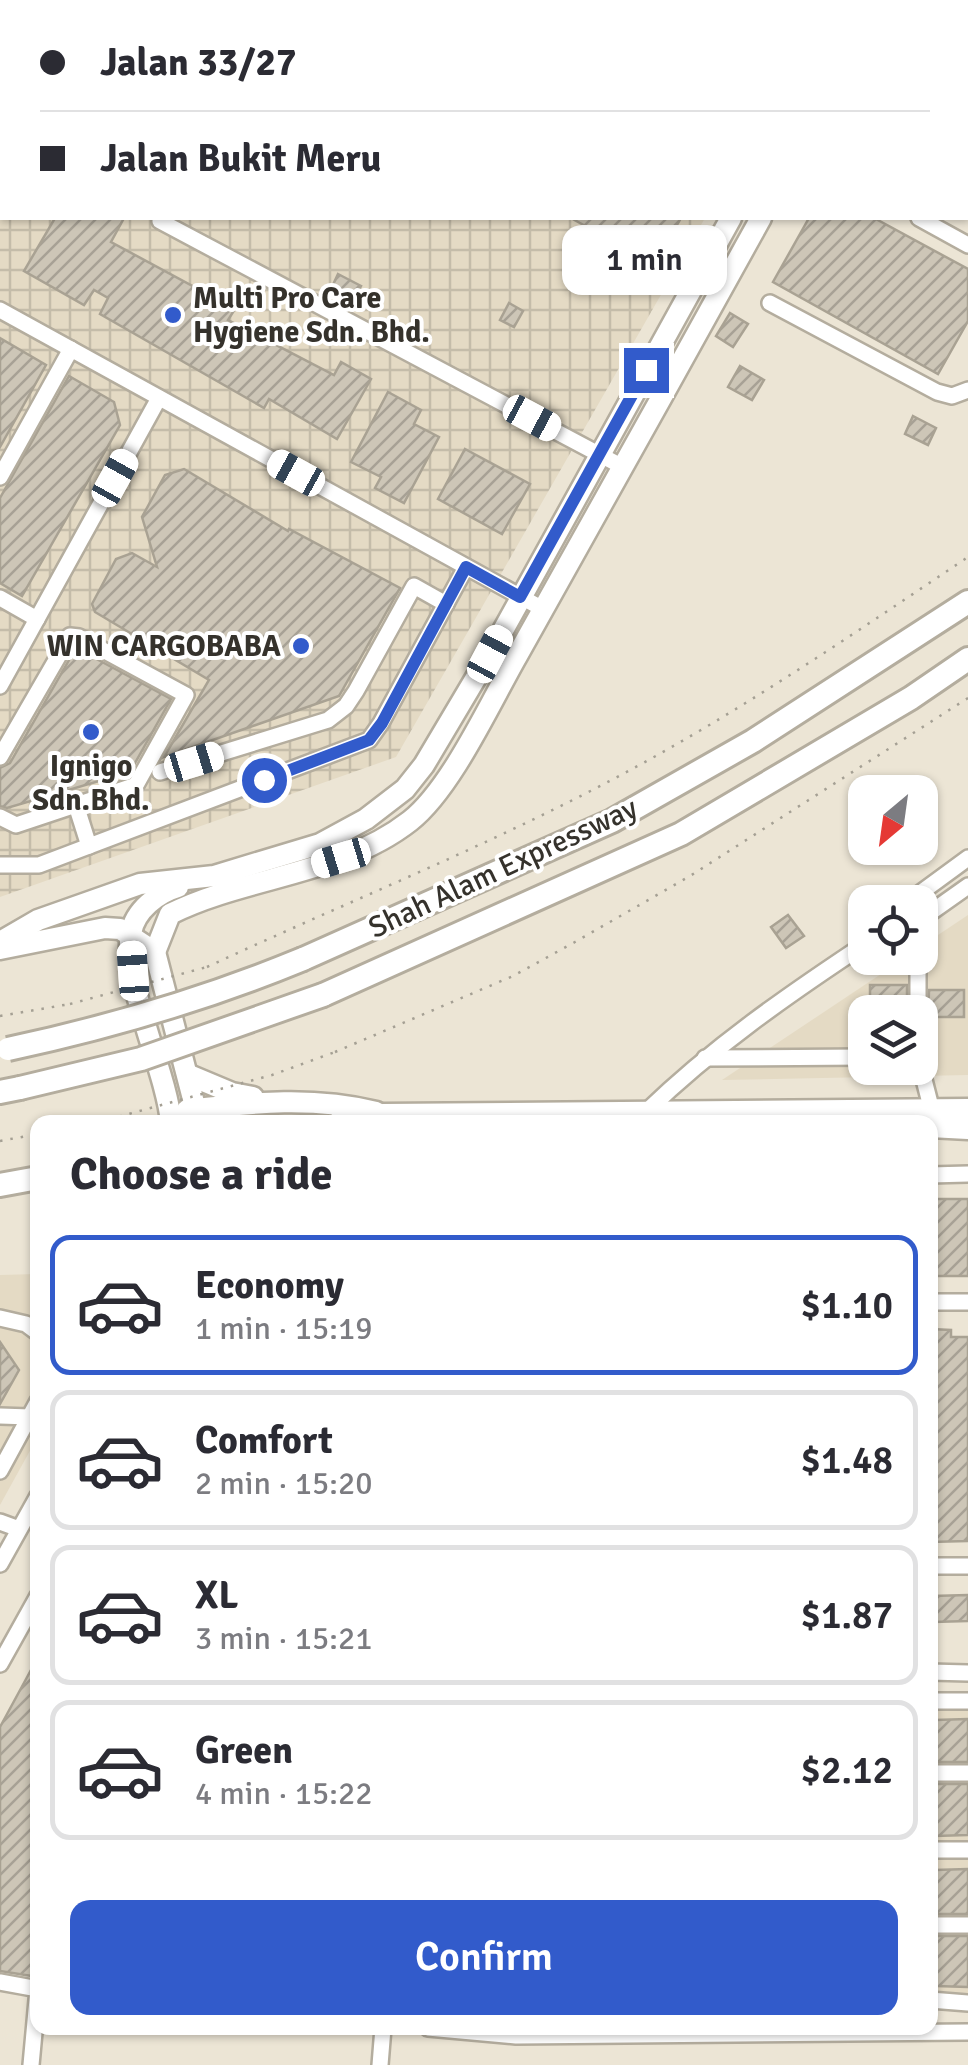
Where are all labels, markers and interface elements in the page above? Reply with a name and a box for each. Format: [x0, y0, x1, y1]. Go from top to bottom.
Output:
text: Jalan 33/27 [100, 39, 296, 86]
text: Jalan Bukit Meru [100, 135, 381, 182]
callout: 1 min [564, 225, 728, 295]
text: 1 min [606, 240, 683, 279]
place label: Multi Pro Care Hygiene Sdn. Bhd. [193, 280, 430, 351]
marker: Multi Pro Care Hygiene Sdn. Bhd. [162, 304, 184, 326]
route end [624, 348, 669, 393]
car [498, 391, 566, 445]
car [87, 444, 143, 512]
car [262, 445, 330, 501]
car [463, 620, 517, 688]
place label: WIN CARGOBABA [47, 628, 281, 665]
marker: WIN CARGOBABA [290, 635, 312, 657]
marker: Ignigo Sdn.Bhd. [80, 721, 102, 743]
car [161, 739, 227, 785]
place label: Ignigo Sdn.Bhd. [32, 748, 150, 819]
route start [242, 758, 287, 803]
north arrow [848, 775, 938, 865]
map controls [848, 775, 938, 1085]
street label: Shah Alam Expressway [363, 789, 643, 947]
car [308, 835, 374, 881]
button: locate [848, 885, 938, 975]
car [116, 940, 150, 1002]
button: layers [848, 995, 938, 1085]
text: Choose a ride [70, 1147, 333, 1202]
icon: car [75, 1260, 165, 1350]
text: Economy [195, 1262, 344, 1309]
text: $1.10 [800, 1282, 893, 1329]
text: 1 min · 15:19 [195, 1309, 373, 1348]
icon: car [75, 1415, 165, 1505]
text: Comfort [195, 1417, 333, 1464]
text: $1.48 [800, 1437, 893, 1484]
text: 2 min · 15:20 [195, 1464, 373, 1503]
icon: car [75, 1570, 165, 1660]
text: XL [195, 1572, 238, 1619]
text: $1.87 [800, 1592, 893, 1639]
text: 3 min · 15:21 [195, 1619, 373, 1658]
icon: car [75, 1725, 165, 1815]
text: Green [195, 1727, 293, 1774]
text: $2.12 [800, 1747, 893, 1794]
text: 4 min · 15:22 [195, 1774, 373, 1813]
button: Confirm [70, 1900, 898, 2015]

